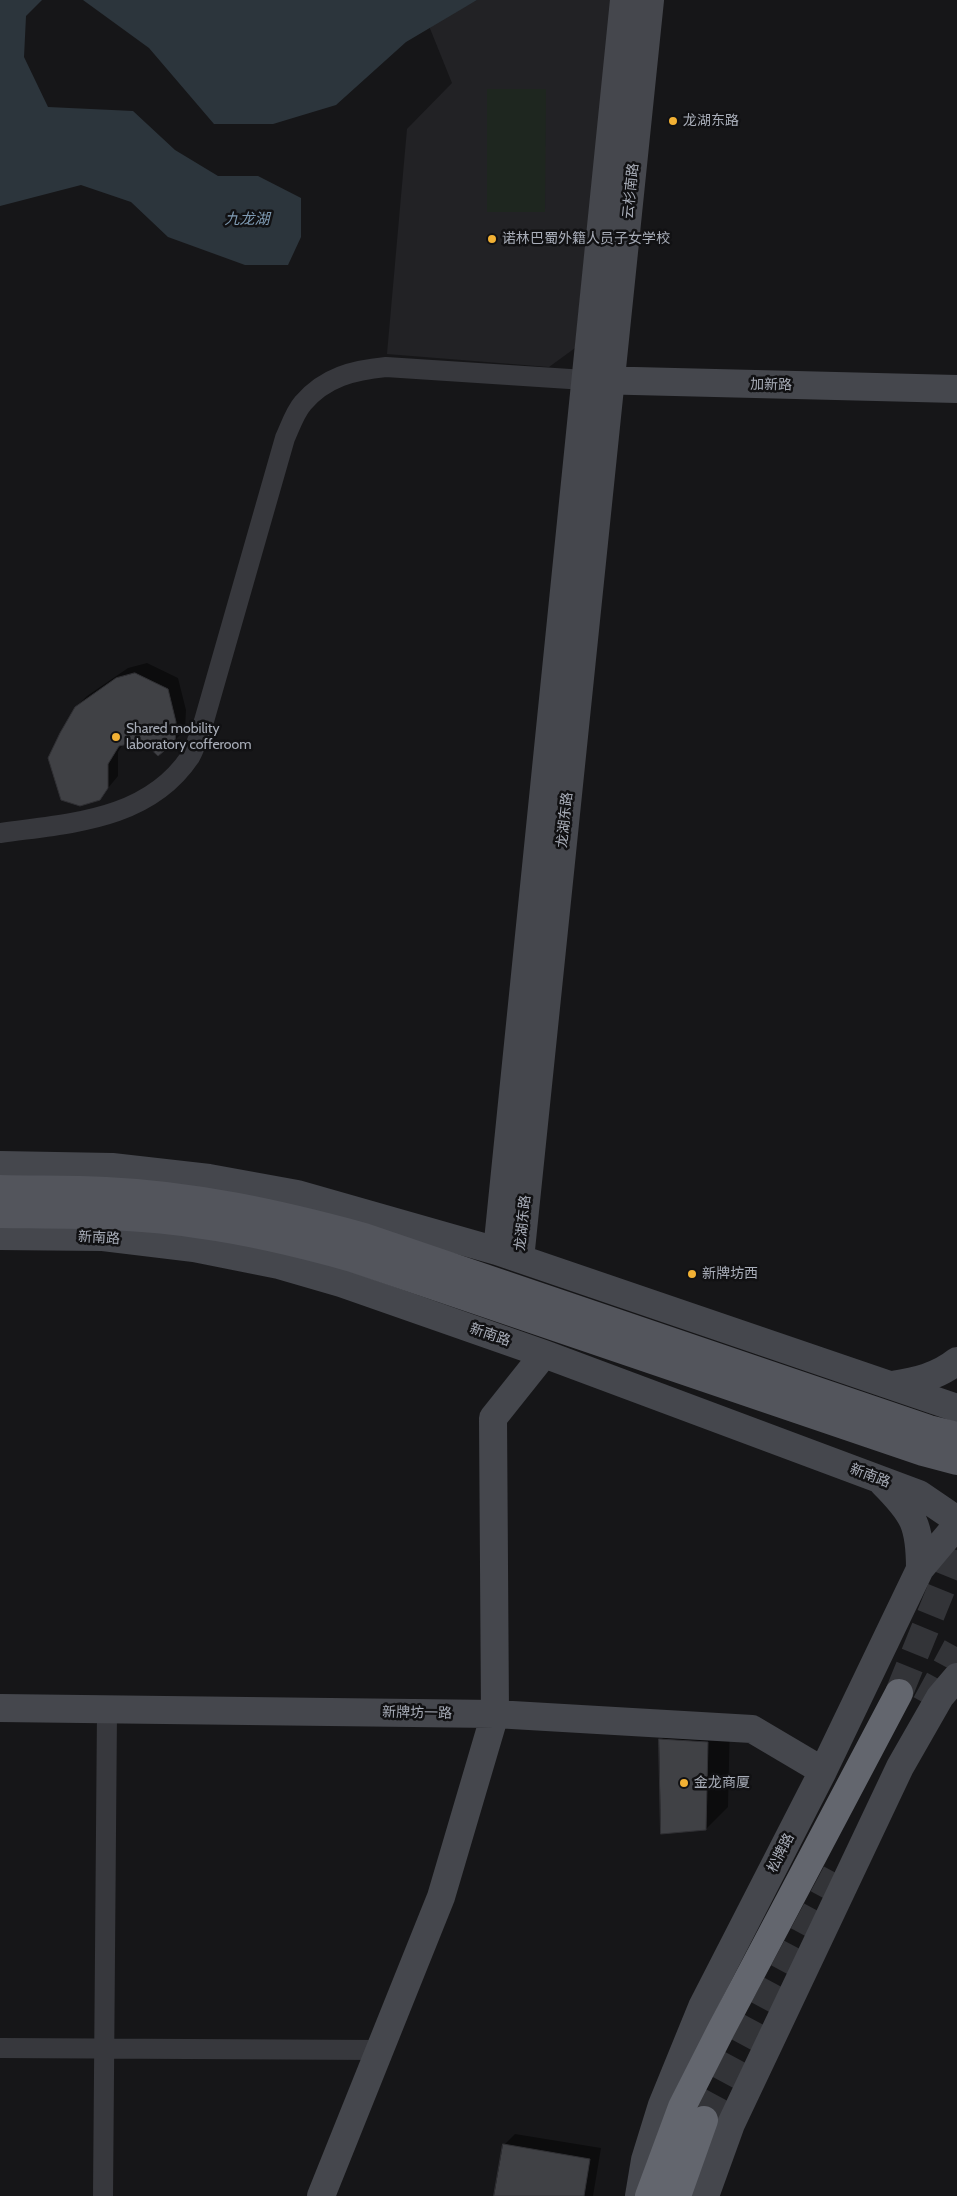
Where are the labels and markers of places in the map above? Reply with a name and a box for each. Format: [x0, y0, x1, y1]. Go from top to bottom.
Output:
place label: 龙湖东路 [683, 113, 739, 129]
marker: 龙湖东路 [667, 115, 679, 127]
place label: 诺林巴蜀外籍人员子女学校 [502, 231, 670, 247]
marker: 诺林巴蜀外籍人员子女学校 [486, 233, 498, 245]
place label: Shared mobility laboratory cofferoom [126, 721, 252, 754]
marker: Shared mobility laboratory cofferoom [110, 731, 122, 743]
place label: 新牌坊西 [702, 1266, 758, 1282]
marker: 新牌坊西 [686, 1268, 698, 1280]
place label: 金龙商厦 [694, 1775, 750, 1791]
marker: 金龙商厦 [678, 1777, 690, 1789]

